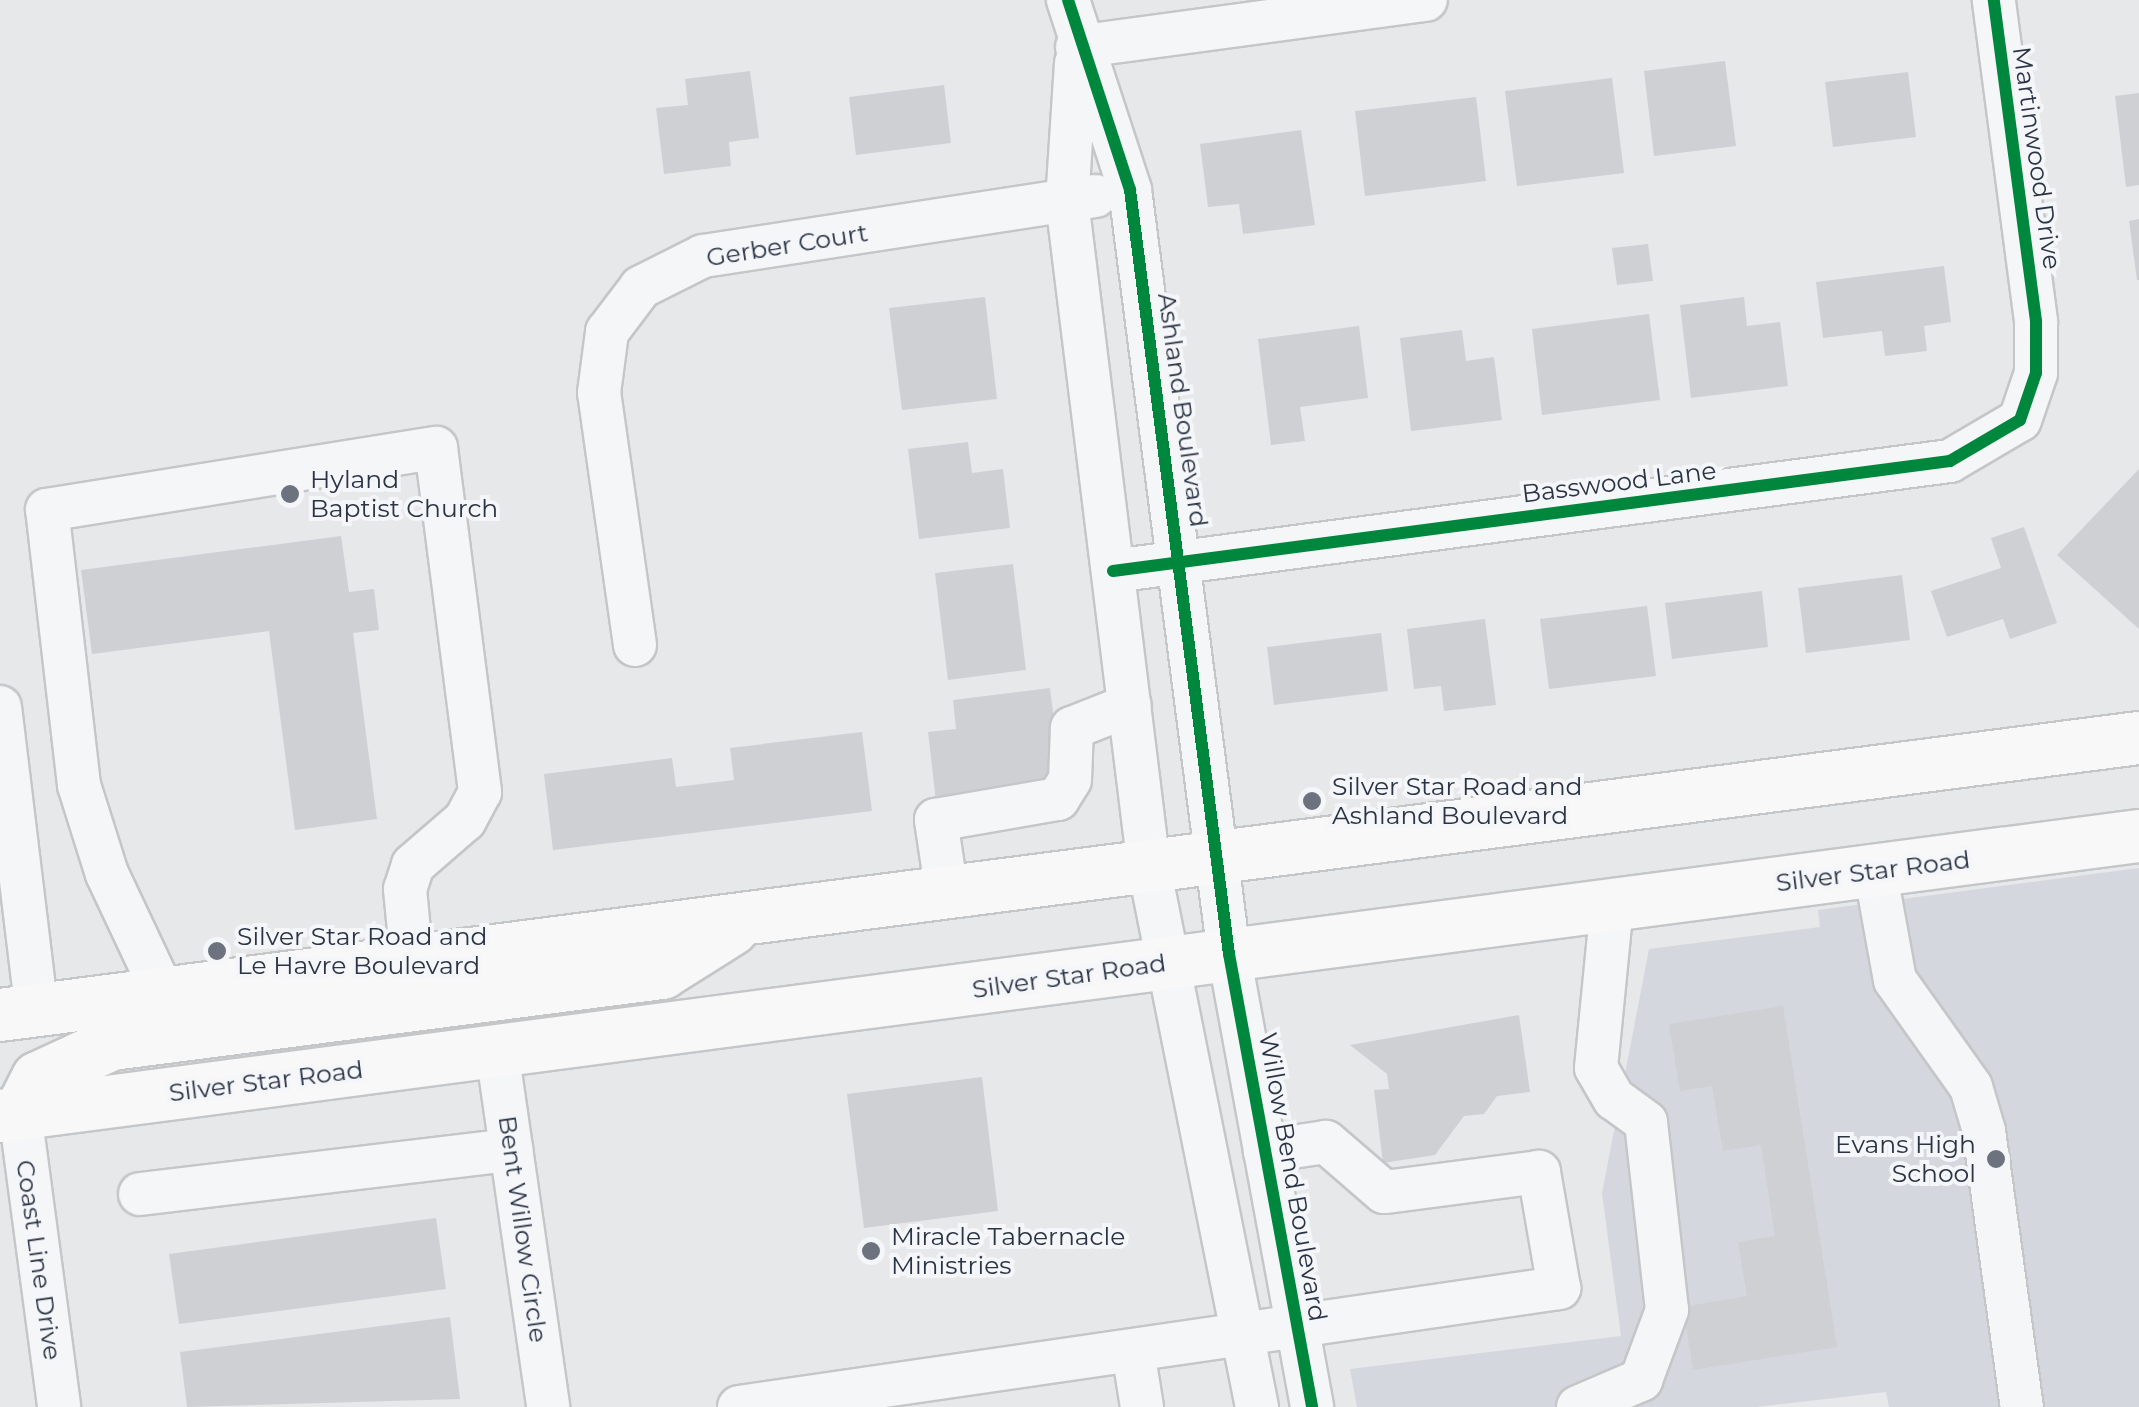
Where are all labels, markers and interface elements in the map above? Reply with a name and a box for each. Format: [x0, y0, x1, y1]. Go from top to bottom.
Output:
street label: Martinwood Drive [2007, 45, 2067, 271]
street label: Gerber Court [704, 217, 870, 273]
street label: Ashland Boulevard [1152, 291, 1214, 529]
street label: Basswood Lane [1520, 455, 1718, 509]
place label: Hyland Baptist Church [310, 465, 498, 524]
marker: Hyland Baptist Church [279, 483, 301, 505]
place label: Silver Star Road and Ashland Boulevard [1332, 772, 1583, 831]
marker: Silver Star Road and Ashland Boulevard [1301, 790, 1323, 812]
street label: Silver Star Road [1774, 844, 1972, 898]
place label: Silver Star Road and Le Havre Boulevard [237, 922, 488, 981]
marker: Silver Star Road and Le Havre Boulevard [206, 940, 228, 962]
street label: Silver Star Road [970, 948, 1168, 1004]
street label: Willow Bend Boulevard [1253, 1030, 1333, 1324]
street label: Silver Star Road [167, 1054, 365, 1108]
street label: Bent Willow Circle [492, 1114, 554, 1344]
place label: Evans High School [1835, 1130, 1976, 1189]
marker: Evans High School [1985, 1148, 2007, 1170]
street label: Coast Line Drive [10, 1158, 68, 1362]
place label: Miracle Tabernacle Ministries [891, 1222, 1125, 1281]
marker: Miracle Tabernacle Ministries [860, 1240, 882, 1262]

